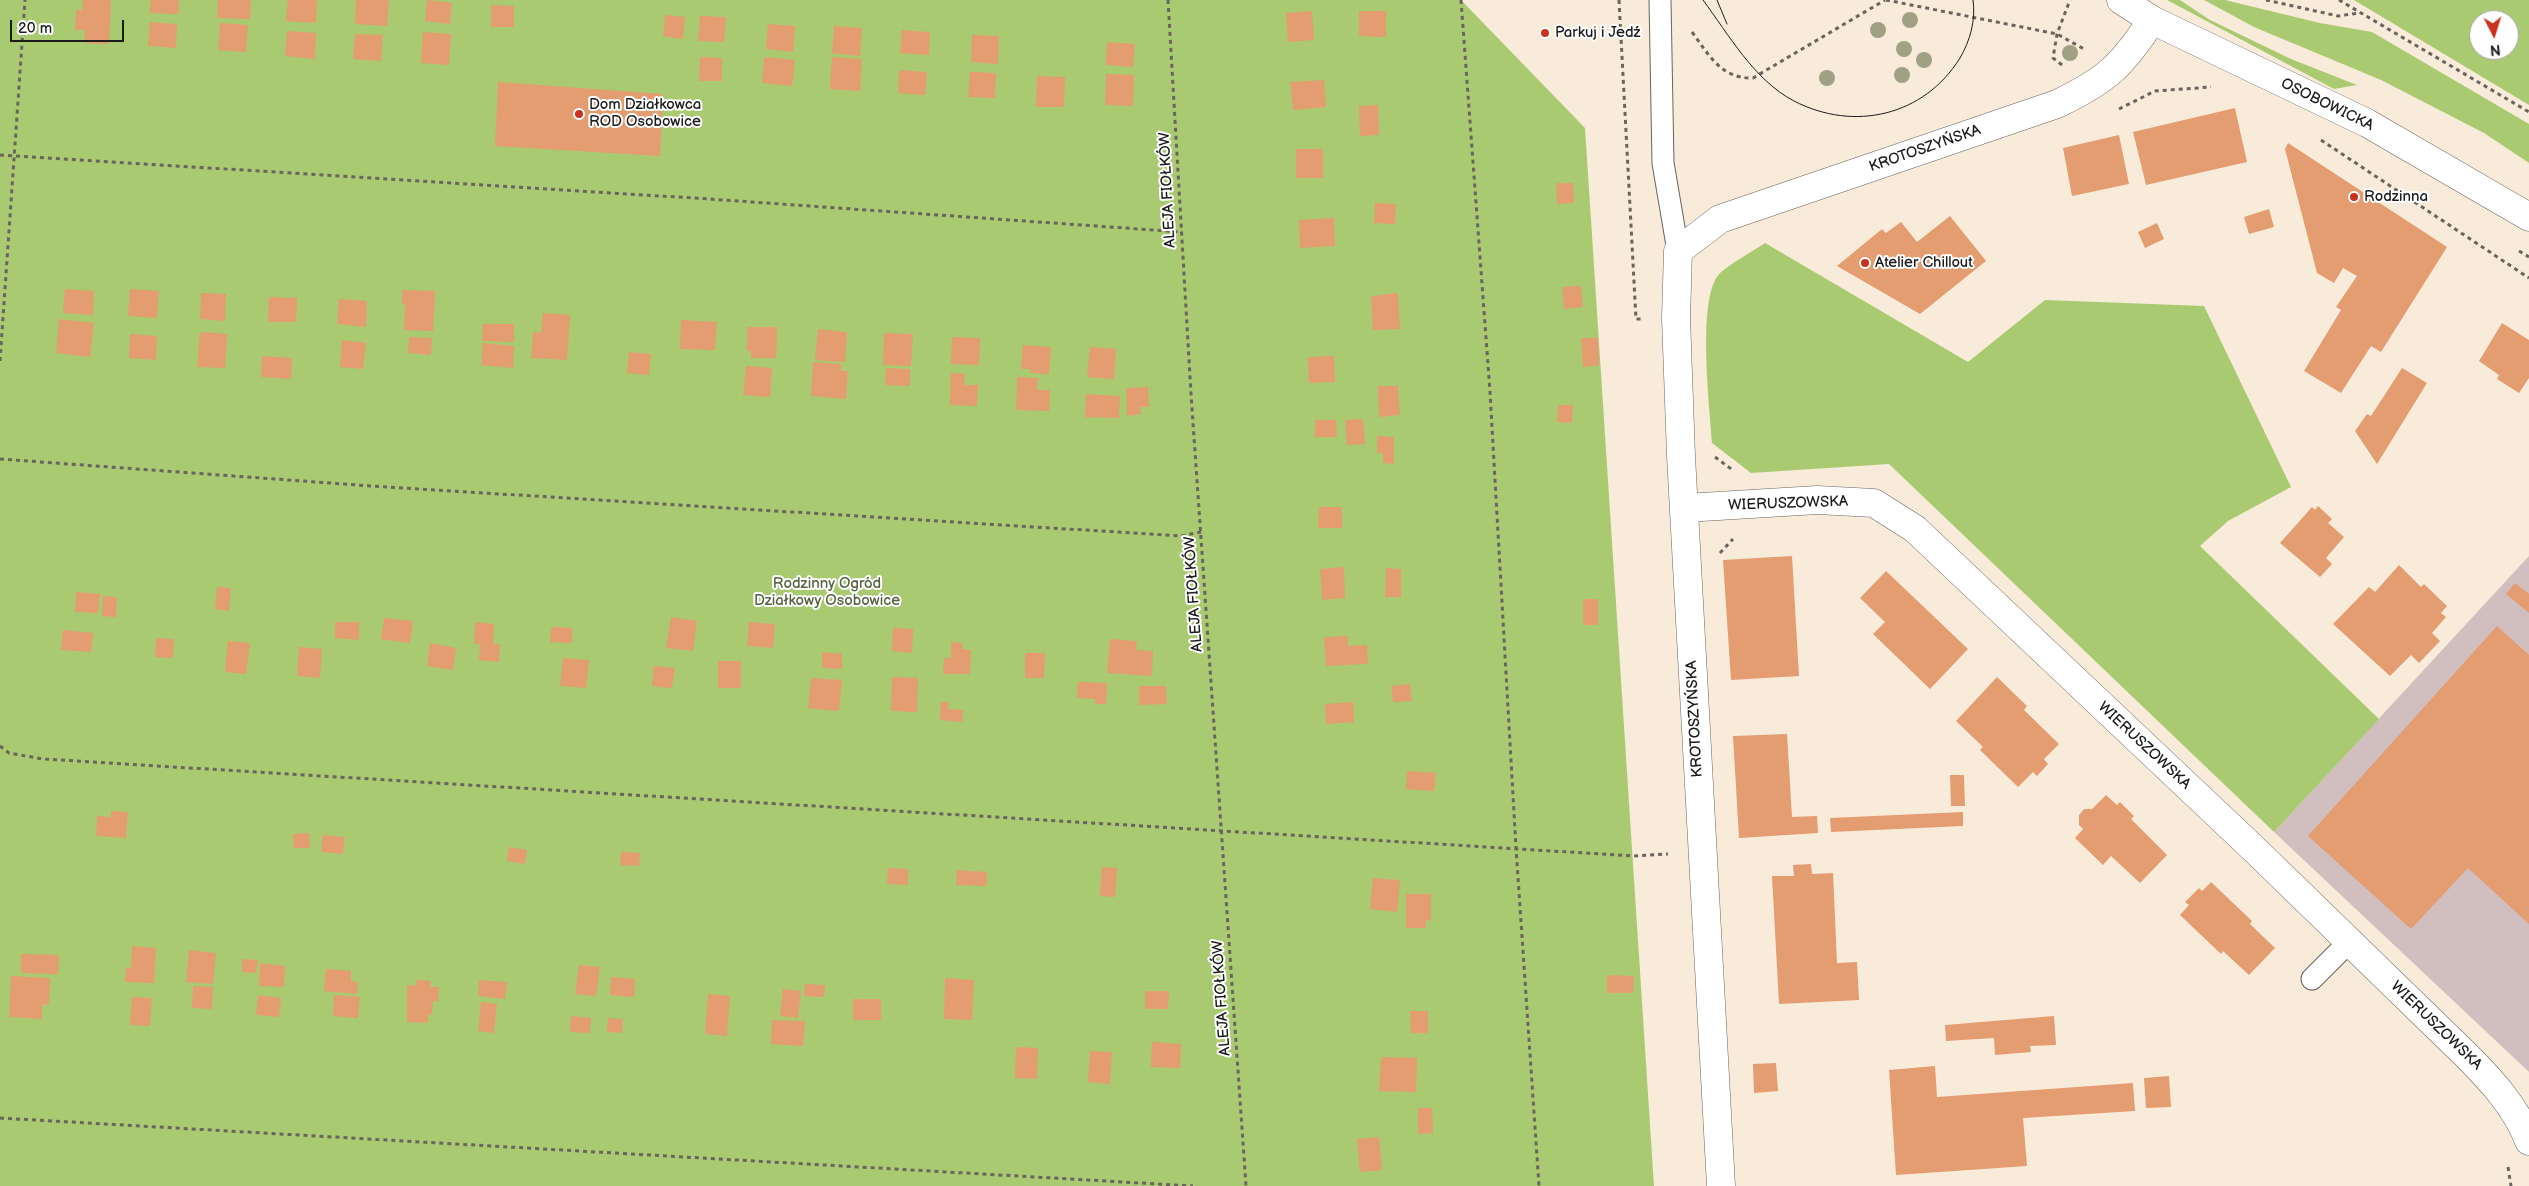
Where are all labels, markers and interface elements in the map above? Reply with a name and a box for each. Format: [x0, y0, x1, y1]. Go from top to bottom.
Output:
scale bar [12, 10, 126, 42]
north arrow [2469, 10, 2519, 60]
text: 20 m [18, 19, 52, 38]
place label: Parkuj i Jedź [1555, 24, 1640, 42]
marker: Parkuj i Jedź [1539, 27, 1551, 39]
text: N [2489, 41, 2501, 58]
street label: OSOBOWICKA [2278, 75, 2376, 135]
place label: Dom Działkowca ROD Osobowice [589, 96, 701, 131]
marker: Dom Działkowca ROD Osobowice [573, 108, 585, 120]
street label: KROTOSZYŃSKA [1867, 121, 1983, 177]
street label: ALEJA FIOŁKÓW [1156, 132, 1180, 248]
place label: Rodzinna [2364, 188, 2428, 206]
marker: Rodzinna [2348, 191, 2360, 203]
place label: Atelier Chillout [1875, 254, 1973, 272]
marker: Atelier Chillout [1859, 257, 1871, 269]
street label: WIERUSZOWSKA [1728, 493, 1848, 515]
street label: ALEJA FIOŁKÓW [1181, 535, 1207, 653]
park label: Rodzinny Ogród Działkowy Osobowice [754, 575, 900, 610]
street label: KROTOSZYŃSKA [1683, 660, 1707, 778]
street label: WIERUSZOWSKA [2094, 698, 2194, 794]
street label: ALEJA FIOŁKÓW [1209, 939, 1235, 1057]
street label: WIERUSZOWSKA [2387, 978, 2485, 1074]

